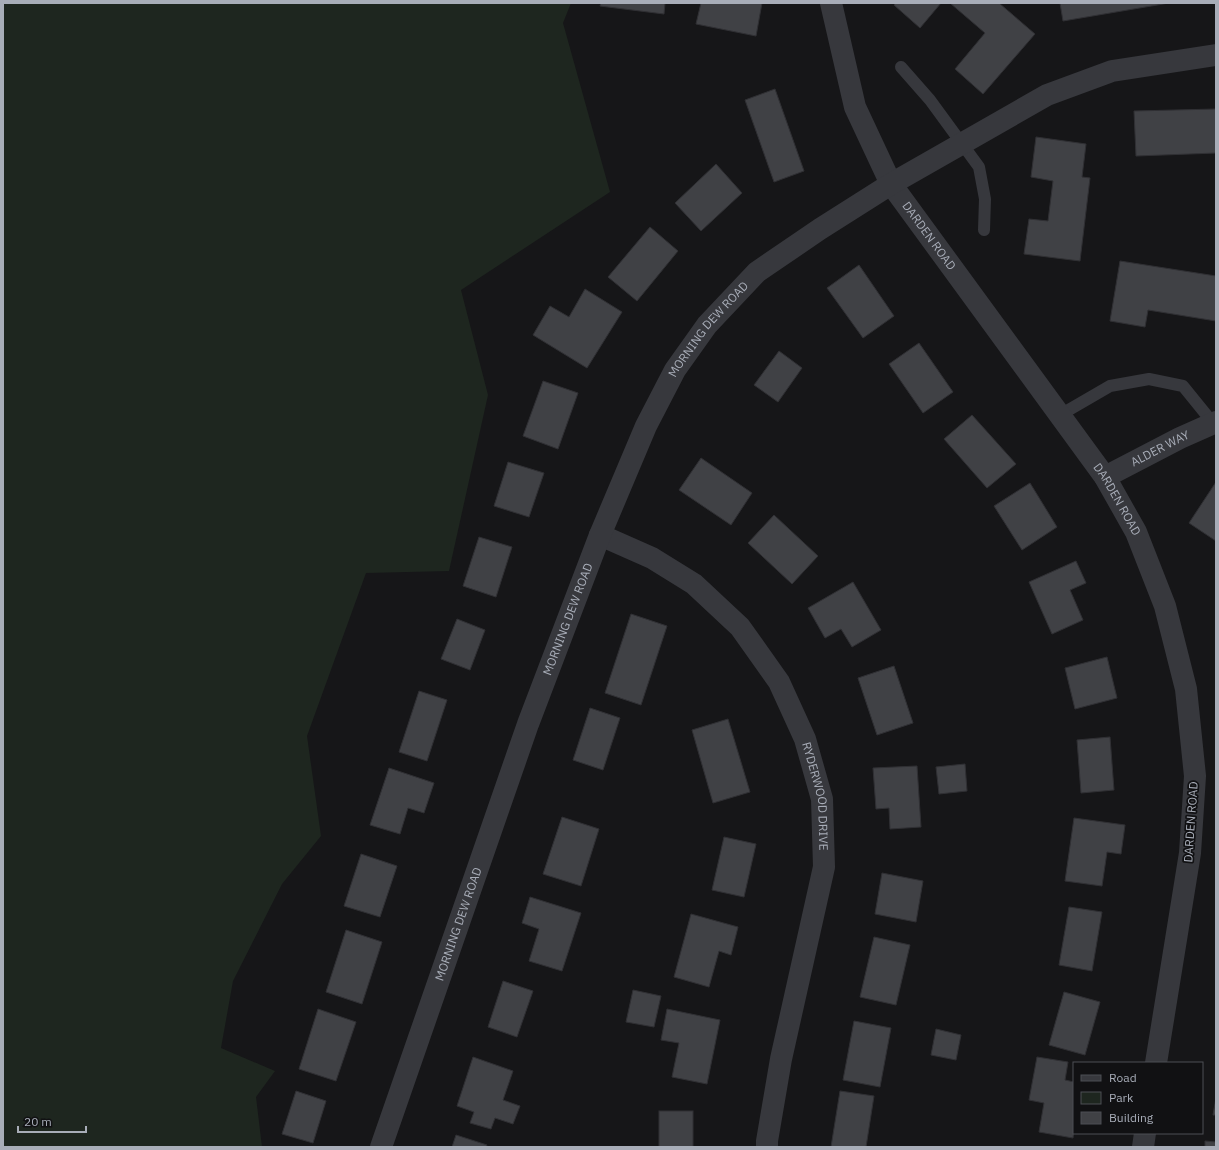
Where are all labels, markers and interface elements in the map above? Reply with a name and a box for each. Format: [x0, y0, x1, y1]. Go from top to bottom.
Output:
street label: DARDEN ROAD [899, 198, 959, 273]
street label: MORNING DEW ROAD [665, 278, 751, 379]
street label: ALDER WAY [1128, 427, 1192, 469]
street label: DARDEN ROAD [1090, 460, 1144, 538]
street label: MORNING DEW ROAD [539, 561, 596, 677]
street label: RYDERWOOD DRIVE [799, 740, 832, 851]
street label: DARDEN ROAD [1180, 781, 1201, 863]
street label: MORNING DEW ROAD [431, 865, 485, 983]
legend [1073, 1062, 1203, 1134]
text: Road [1109, 1070, 1137, 1085]
text: Park [1109, 1090, 1134, 1105]
scale bar [18, 1108, 86, 1134]
text: Building [1109, 1110, 1154, 1125]
text: 20 m [24, 1114, 52, 1129]

